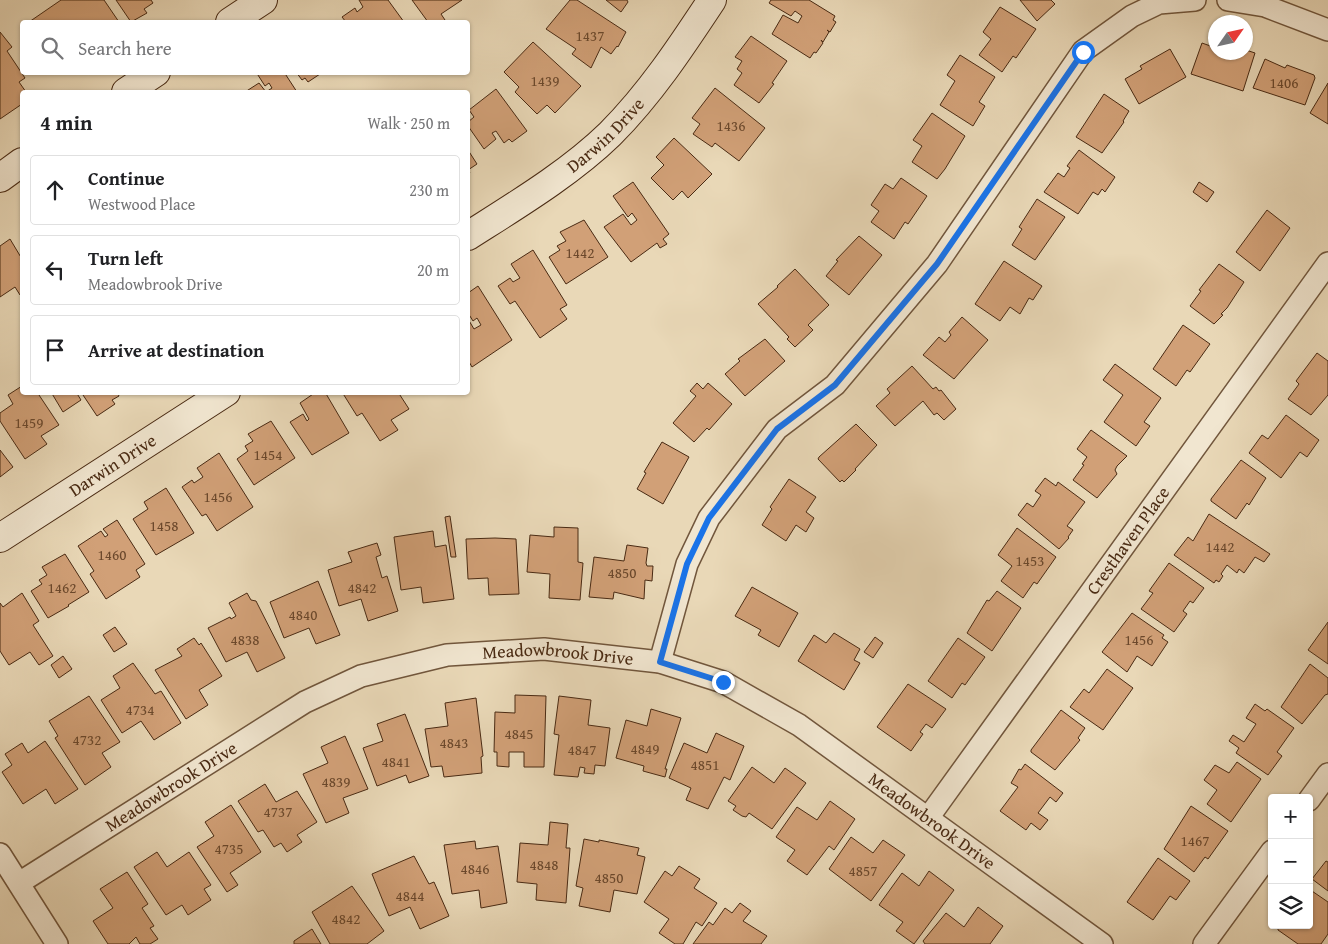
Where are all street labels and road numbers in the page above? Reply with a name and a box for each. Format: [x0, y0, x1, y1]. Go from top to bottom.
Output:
street label: Darwin Drive [561, 91, 650, 179]
street label: Darwin Drive [63, 427, 161, 503]
street label: Cresthaven Place [1079, 480, 1176, 600]
street label: Meadowbrook Drive [482, 635, 635, 672]
street label: Meadowbrook Drive [100, 734, 242, 838]
street label: Meadowbrook Drive [863, 765, 1001, 876]

